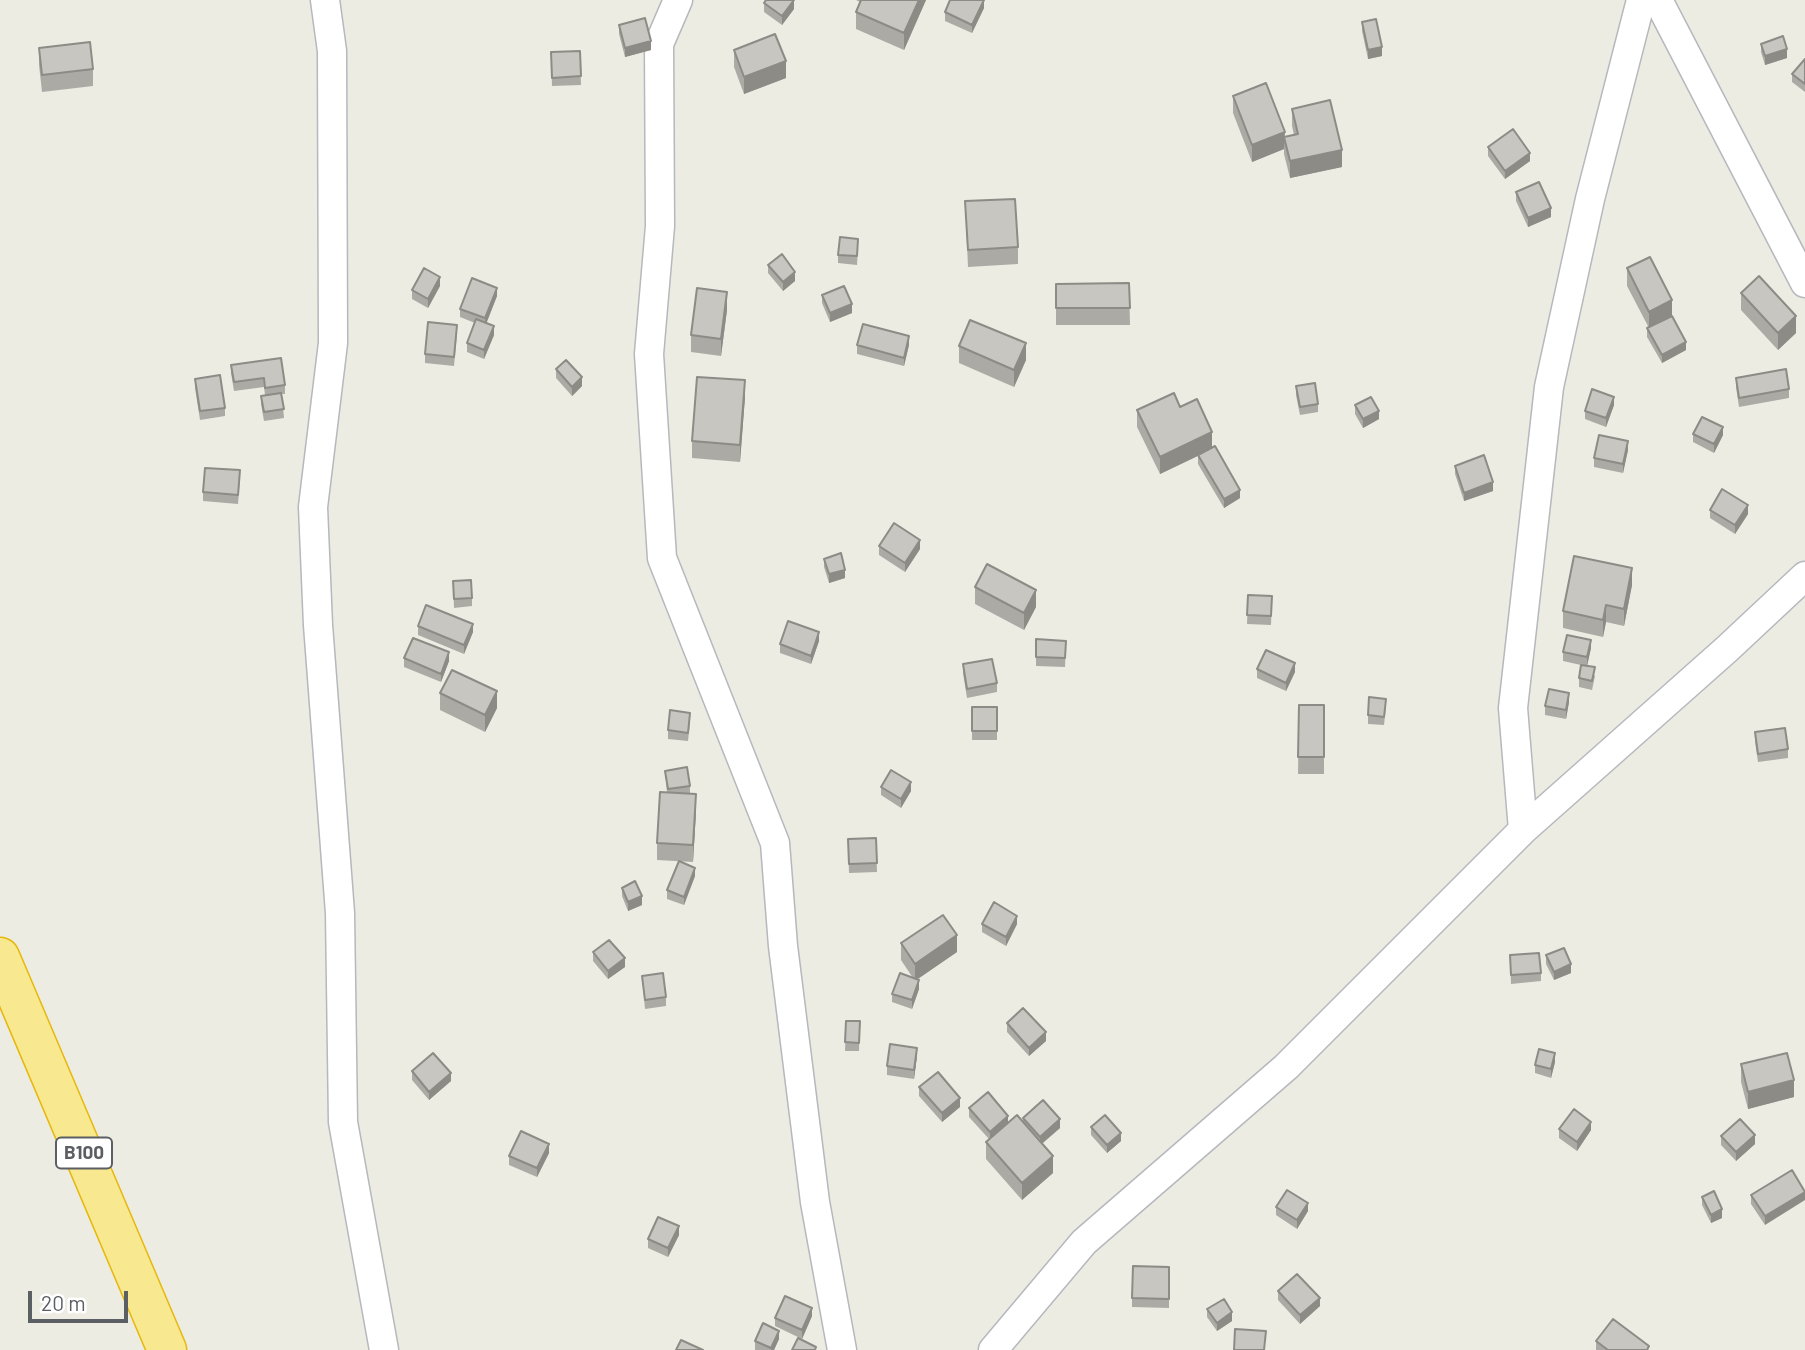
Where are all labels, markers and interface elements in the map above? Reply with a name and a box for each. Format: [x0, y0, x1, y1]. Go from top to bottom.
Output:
road number: B100 [56, 1138, 112, 1168]
scale bar [32, 1276, 131, 1320]
text: 20 m [41, 1290, 86, 1315]

